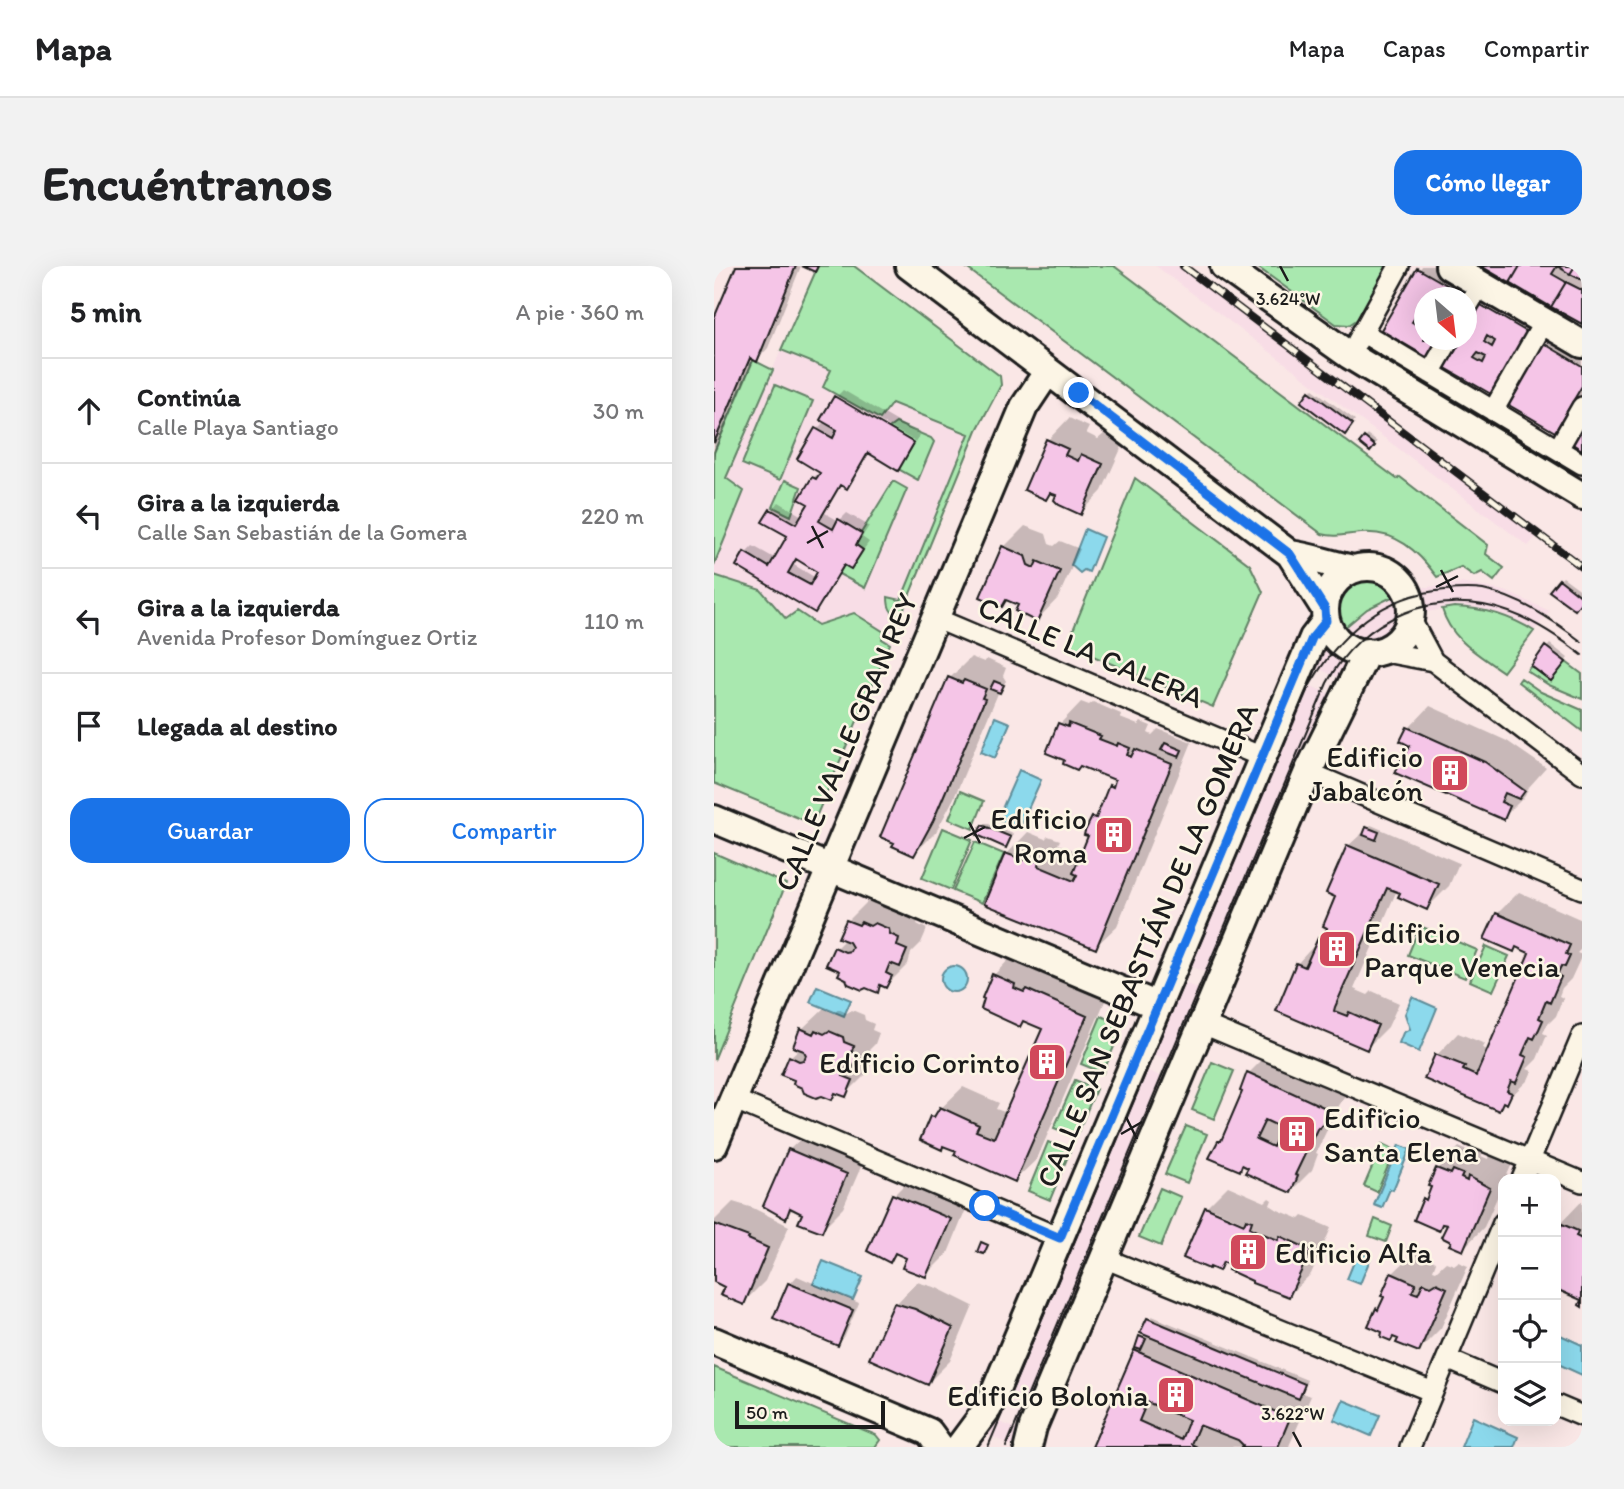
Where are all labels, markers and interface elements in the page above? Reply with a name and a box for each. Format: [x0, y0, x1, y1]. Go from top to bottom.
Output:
text: Mapa [35, 29, 112, 68]
text: Mapa [1289, 34, 1345, 63]
text: Capas [1383, 34, 1446, 63]
text: Compartir [1484, 34, 1589, 63]
button: Cómo llegar [1394, 150, 1582, 215]
text: Encuéntranos [42, 153, 333, 212]
north arrow [1414, 287, 1477, 350]
text: 3.624°W [1256, 288, 1320, 310]
text: 5 min [70, 293, 141, 330]
text: A pie · 360 m [516, 298, 644, 326]
route end [1063, 377, 1094, 408]
text: Continúa [137, 381, 241, 413]
icon: ahead [70, 392, 108, 430]
text: 30 m [593, 397, 644, 425]
text: Calle Playa Santiago [137, 413, 339, 441]
text: Gira a la izquierda [137, 486, 340, 518]
icon: left [70, 497, 108, 535]
text: 220 m [581, 502, 644, 530]
text: Calle San Sebastián de la Gomera [137, 518, 467, 546]
street label: CALLE VALLE GRAN REY [766, 587, 926, 897]
street label: CALLE LA CALERA [973, 588, 1209, 716]
text: Gira a la izquierda [137, 591, 340, 623]
icon: left [70, 602, 108, 640]
text: 110 m [584, 607, 644, 635]
text: Avenida Profesor Domínguez Ortiz [137, 623, 477, 651]
street label: CALLE SAN SEBASTIÁN DE LA GOMERA [1028, 697, 1266, 1193]
icon: arrive [70, 707, 108, 745]
text: Llegada al destino [137, 710, 338, 742]
place label: Edificio Jabalcón [1308, 738, 1423, 809]
building icon: Edificio Jabalcón [1429, 752, 1471, 794]
button: Guardar [70, 798, 350, 863]
button: Compartir [364, 798, 644, 863]
place label: Edificio Roma [991, 800, 1087, 871]
building icon: Edificio Roma [1093, 814, 1135, 856]
place label: Edificio Parque Venecia [1364, 914, 1560, 985]
building icon: Edificio Parque Venecia [1316, 928, 1358, 970]
building icon: Edificio Corinto [1026, 1041, 1068, 1083]
place label: Edificio Corinto [819, 1044, 1020, 1081]
place label: Edificio Santa Elena [1324, 1099, 1479, 1170]
building icon: Edificio Santa Elena [1276, 1113, 1318, 1155]
map controls [1498, 1174, 1561, 1426]
button: + [1498, 1174, 1561, 1237]
route start [969, 1190, 1000, 1221]
building icon: Edificio Alfa [1227, 1231, 1269, 1273]
place label: Edificio Alfa [1275, 1234, 1433, 1271]
button: − [1498, 1237, 1561, 1300]
button: locate [1498, 1300, 1561, 1363]
button: layers [1498, 1363, 1561, 1426]
building icon: Edificio Bolonia [1155, 1374, 1197, 1416]
place label: Edificio Bolonia [947, 1377, 1149, 1414]
scale bar [735, 1398, 886, 1430]
text: 50 m [746, 1401, 788, 1424]
text: 3.622°W [1261, 1403, 1325, 1425]

